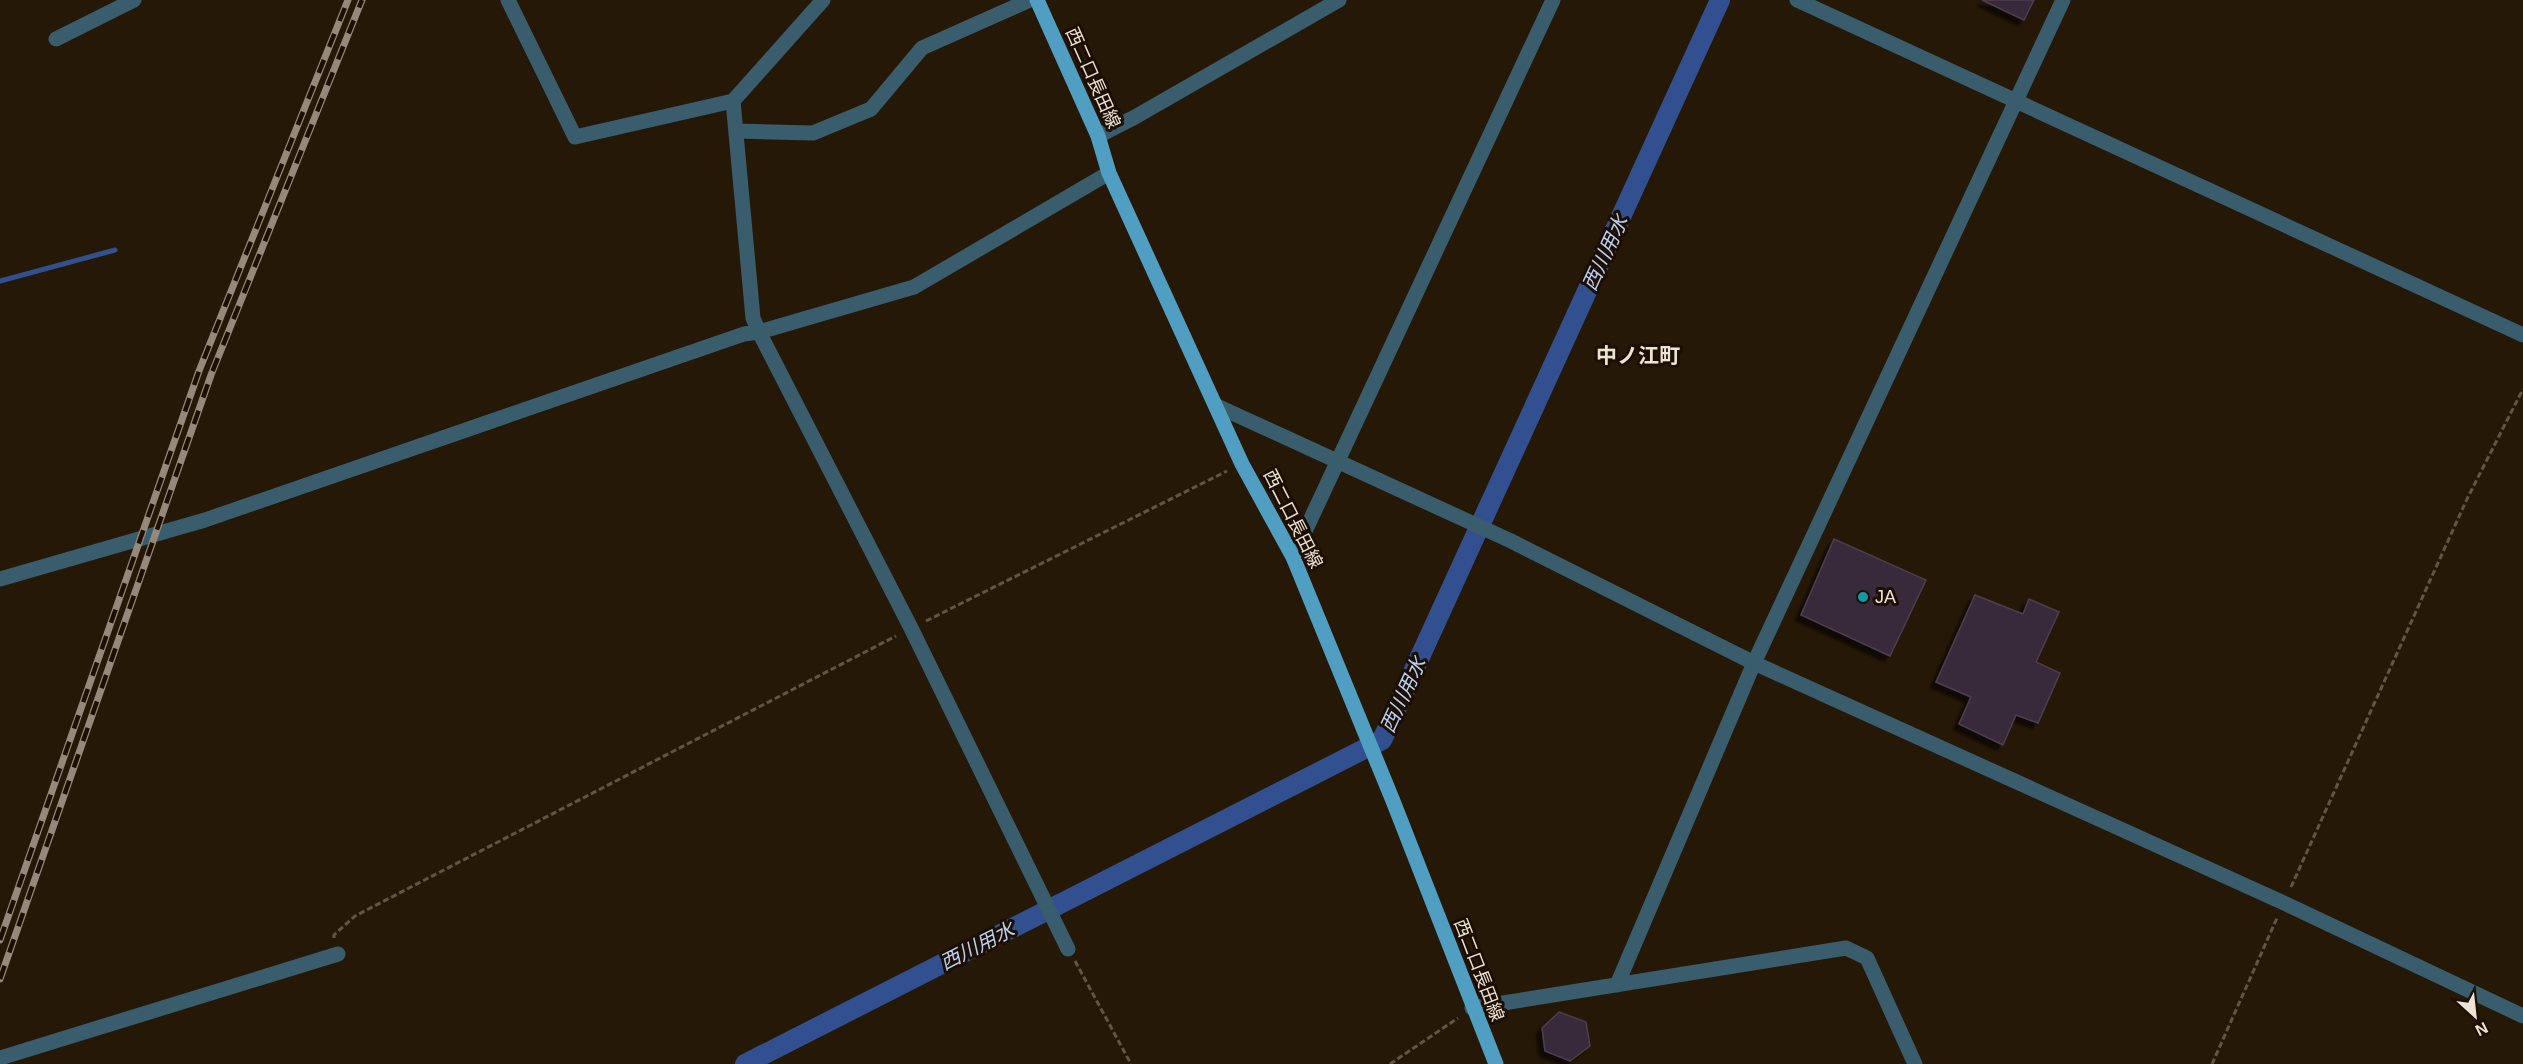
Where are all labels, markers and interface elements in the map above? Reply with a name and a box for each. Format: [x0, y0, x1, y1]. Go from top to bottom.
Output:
street label: 西二口長田線 [1062, 25, 1124, 131]
water label: 西川用水 [1578, 210, 1633, 294]
district label: 中ノ江町 [1596, 344, 1680, 367]
street label: 西二口長田線 [1260, 466, 1326, 572]
place label: JA [1875, 587, 1896, 607]
marker: JA [1856, 590, 1870, 604]
water label: 西川用水 [1376, 652, 1431, 736]
street label: 西二口長田線 [1450, 916, 1508, 1024]
water label: 西川用水 [936, 917, 1019, 974]
north arrow [2445, 986, 2505, 1046]
text: N [2473, 1019, 2491, 1039]

